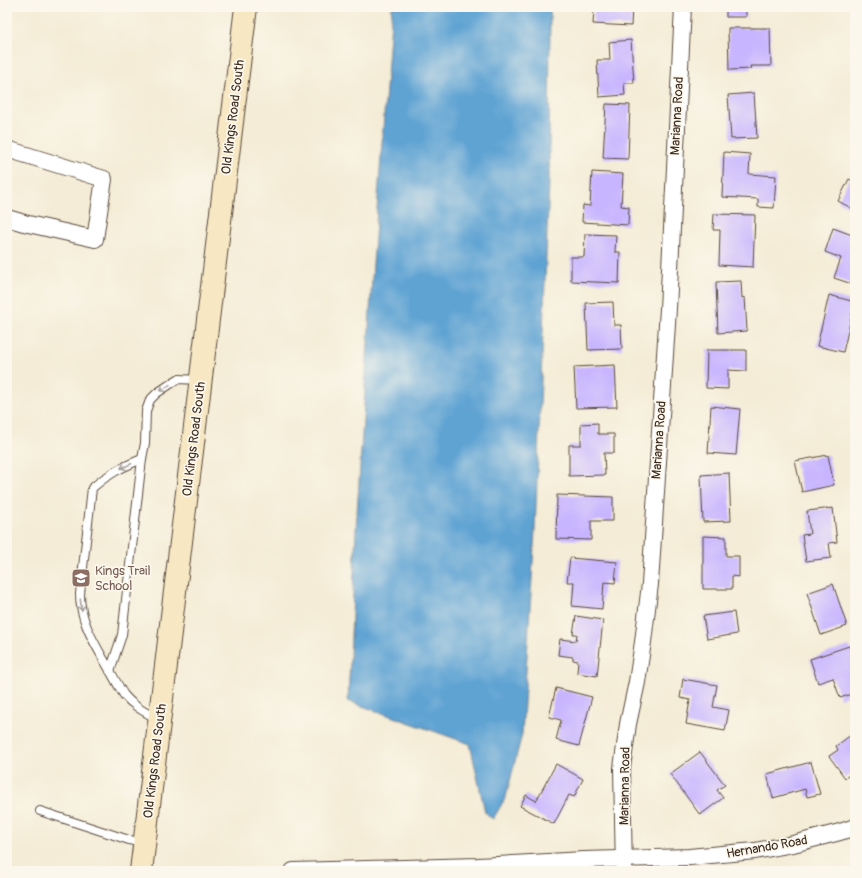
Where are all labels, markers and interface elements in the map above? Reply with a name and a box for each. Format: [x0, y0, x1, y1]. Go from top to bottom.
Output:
street label: Old Kings Road South [218, 59, 248, 175]
street label: Marianna Road [667, 76, 687, 156]
street label: Old Kings Road South [179, 381, 209, 497]
one-way arrow [159, 384, 170, 392]
street label: Marianna Road [648, 400, 670, 480]
one-way arrow [120, 462, 132, 470]
place label: Kings Trail School [95, 563, 150, 594]
school or university icon: Kings Trail School [70, 567, 92, 589]
one-way arrow [77, 598, 85, 611]
street label: Old Kings Road South [140, 703, 170, 819]
street label: Marianna Road [616, 747, 634, 825]
street label: Hernando Road [725, 832, 809, 862]

